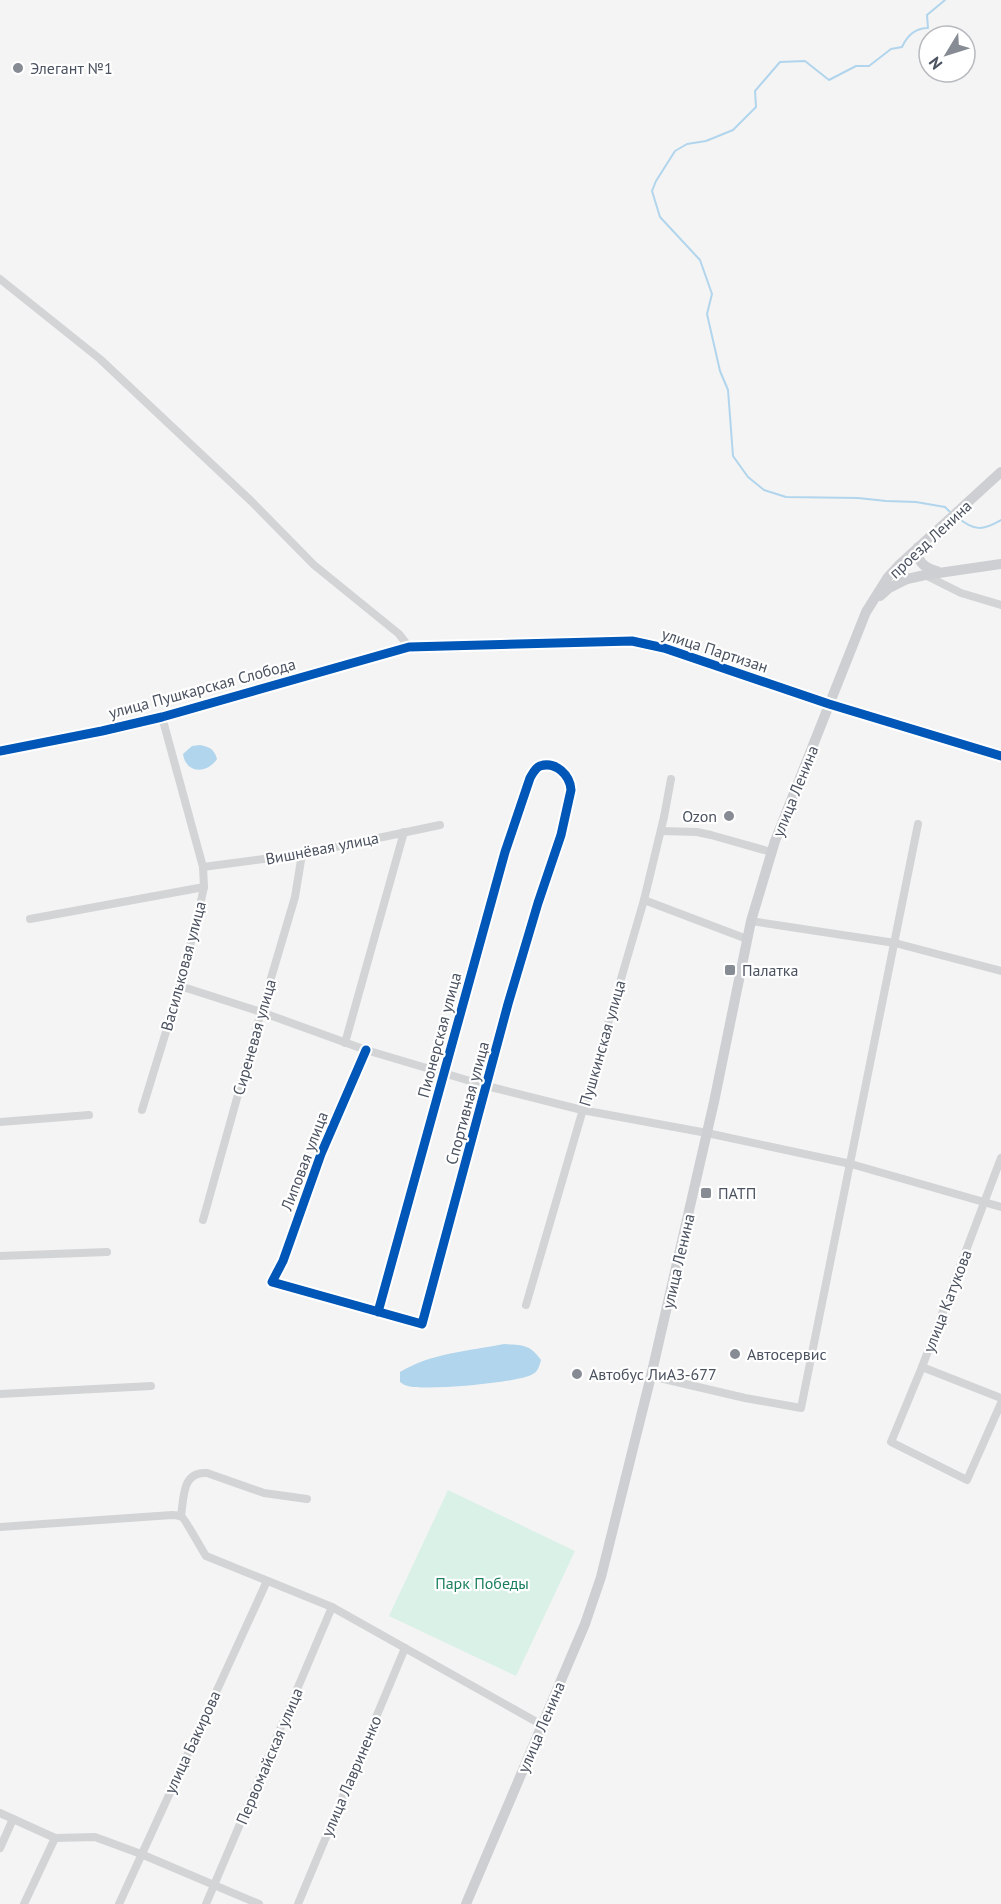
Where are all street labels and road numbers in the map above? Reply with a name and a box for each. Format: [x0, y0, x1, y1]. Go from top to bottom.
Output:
street label: проезд Ленина [884, 496, 976, 582]
street label: улица Партизан [659, 623, 771, 677]
street label: улица Пушкарская Слобода [106, 653, 298, 723]
street label: улица Ленина [768, 742, 822, 840]
street label: Вишнёвая улица [264, 827, 380, 869]
street label: Васильковая улица [156, 899, 210, 1033]
street label: Пионерская улица [413, 970, 465, 1100]
street label: Сиреневая улица [228, 977, 280, 1097]
street label: Пушкинская улица [574, 978, 630, 1108]
street label: Спортивная улица [441, 1039, 493, 1167]
street label: Липовая улица [276, 1109, 332, 1214]
street label: улица Ленина [657, 1212, 699, 1310]
street label: улица Катукова [918, 1247, 976, 1355]
street label: улица Ленина [513, 1678, 569, 1776]
street label: Первомайская улица [231, 1685, 307, 1827]
street label: улица Бакирова [159, 1687, 225, 1797]
street label: улица Лавриненко [316, 1712, 386, 1840]

